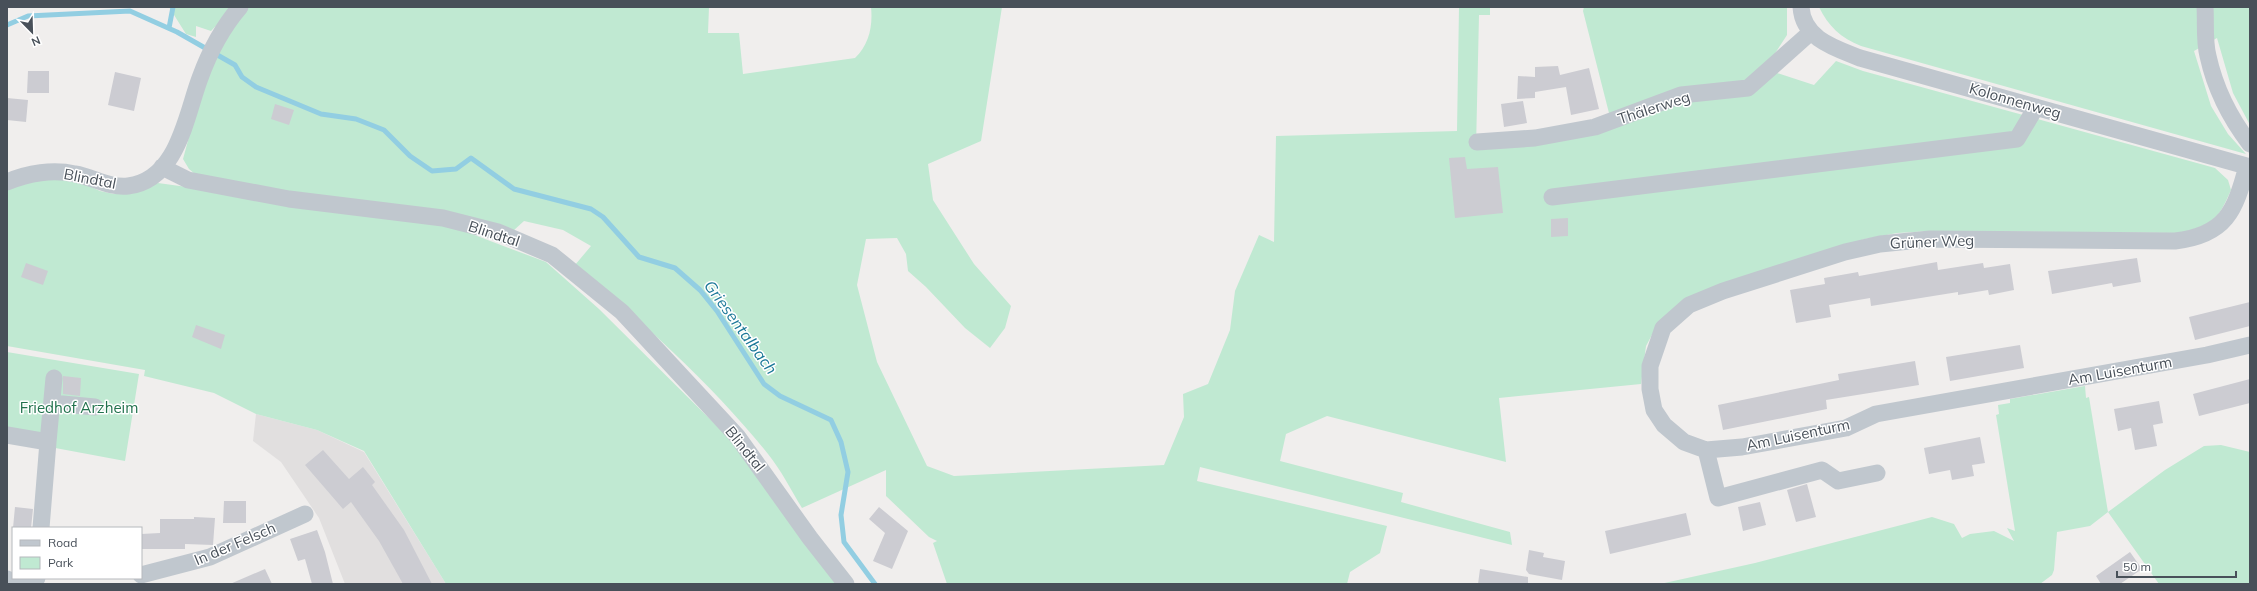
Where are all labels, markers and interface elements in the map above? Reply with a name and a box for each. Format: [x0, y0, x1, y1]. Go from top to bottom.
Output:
north arrow [12, 12, 52, 52]
text: N [29, 33, 42, 49]
street label: Kolonnenweg [1967, 78, 2063, 123]
street label: Thälerweg [1615, 87, 1692, 128]
street label: Blindtal [62, 164, 118, 193]
street label: Blindtal [466, 216, 522, 251]
street label: Grüner Weg [1889, 231, 1974, 252]
water label: Griesentalbach [700, 276, 782, 378]
street label: Am Luisenturm [2066, 352, 2173, 389]
park label: Friedhof Arzheim [20, 398, 138, 417]
street label: Am Luisenturm [1744, 414, 1851, 455]
street label: Blindtal [721, 422, 769, 475]
street label: In der Felsch [191, 518, 278, 569]
legend [12, 527, 142, 579]
text: Road [48, 535, 77, 550]
scale bar [2117, 553, 2236, 579]
text: Park [48, 555, 74, 570]
text: 50 m [2123, 559, 2151, 574]

